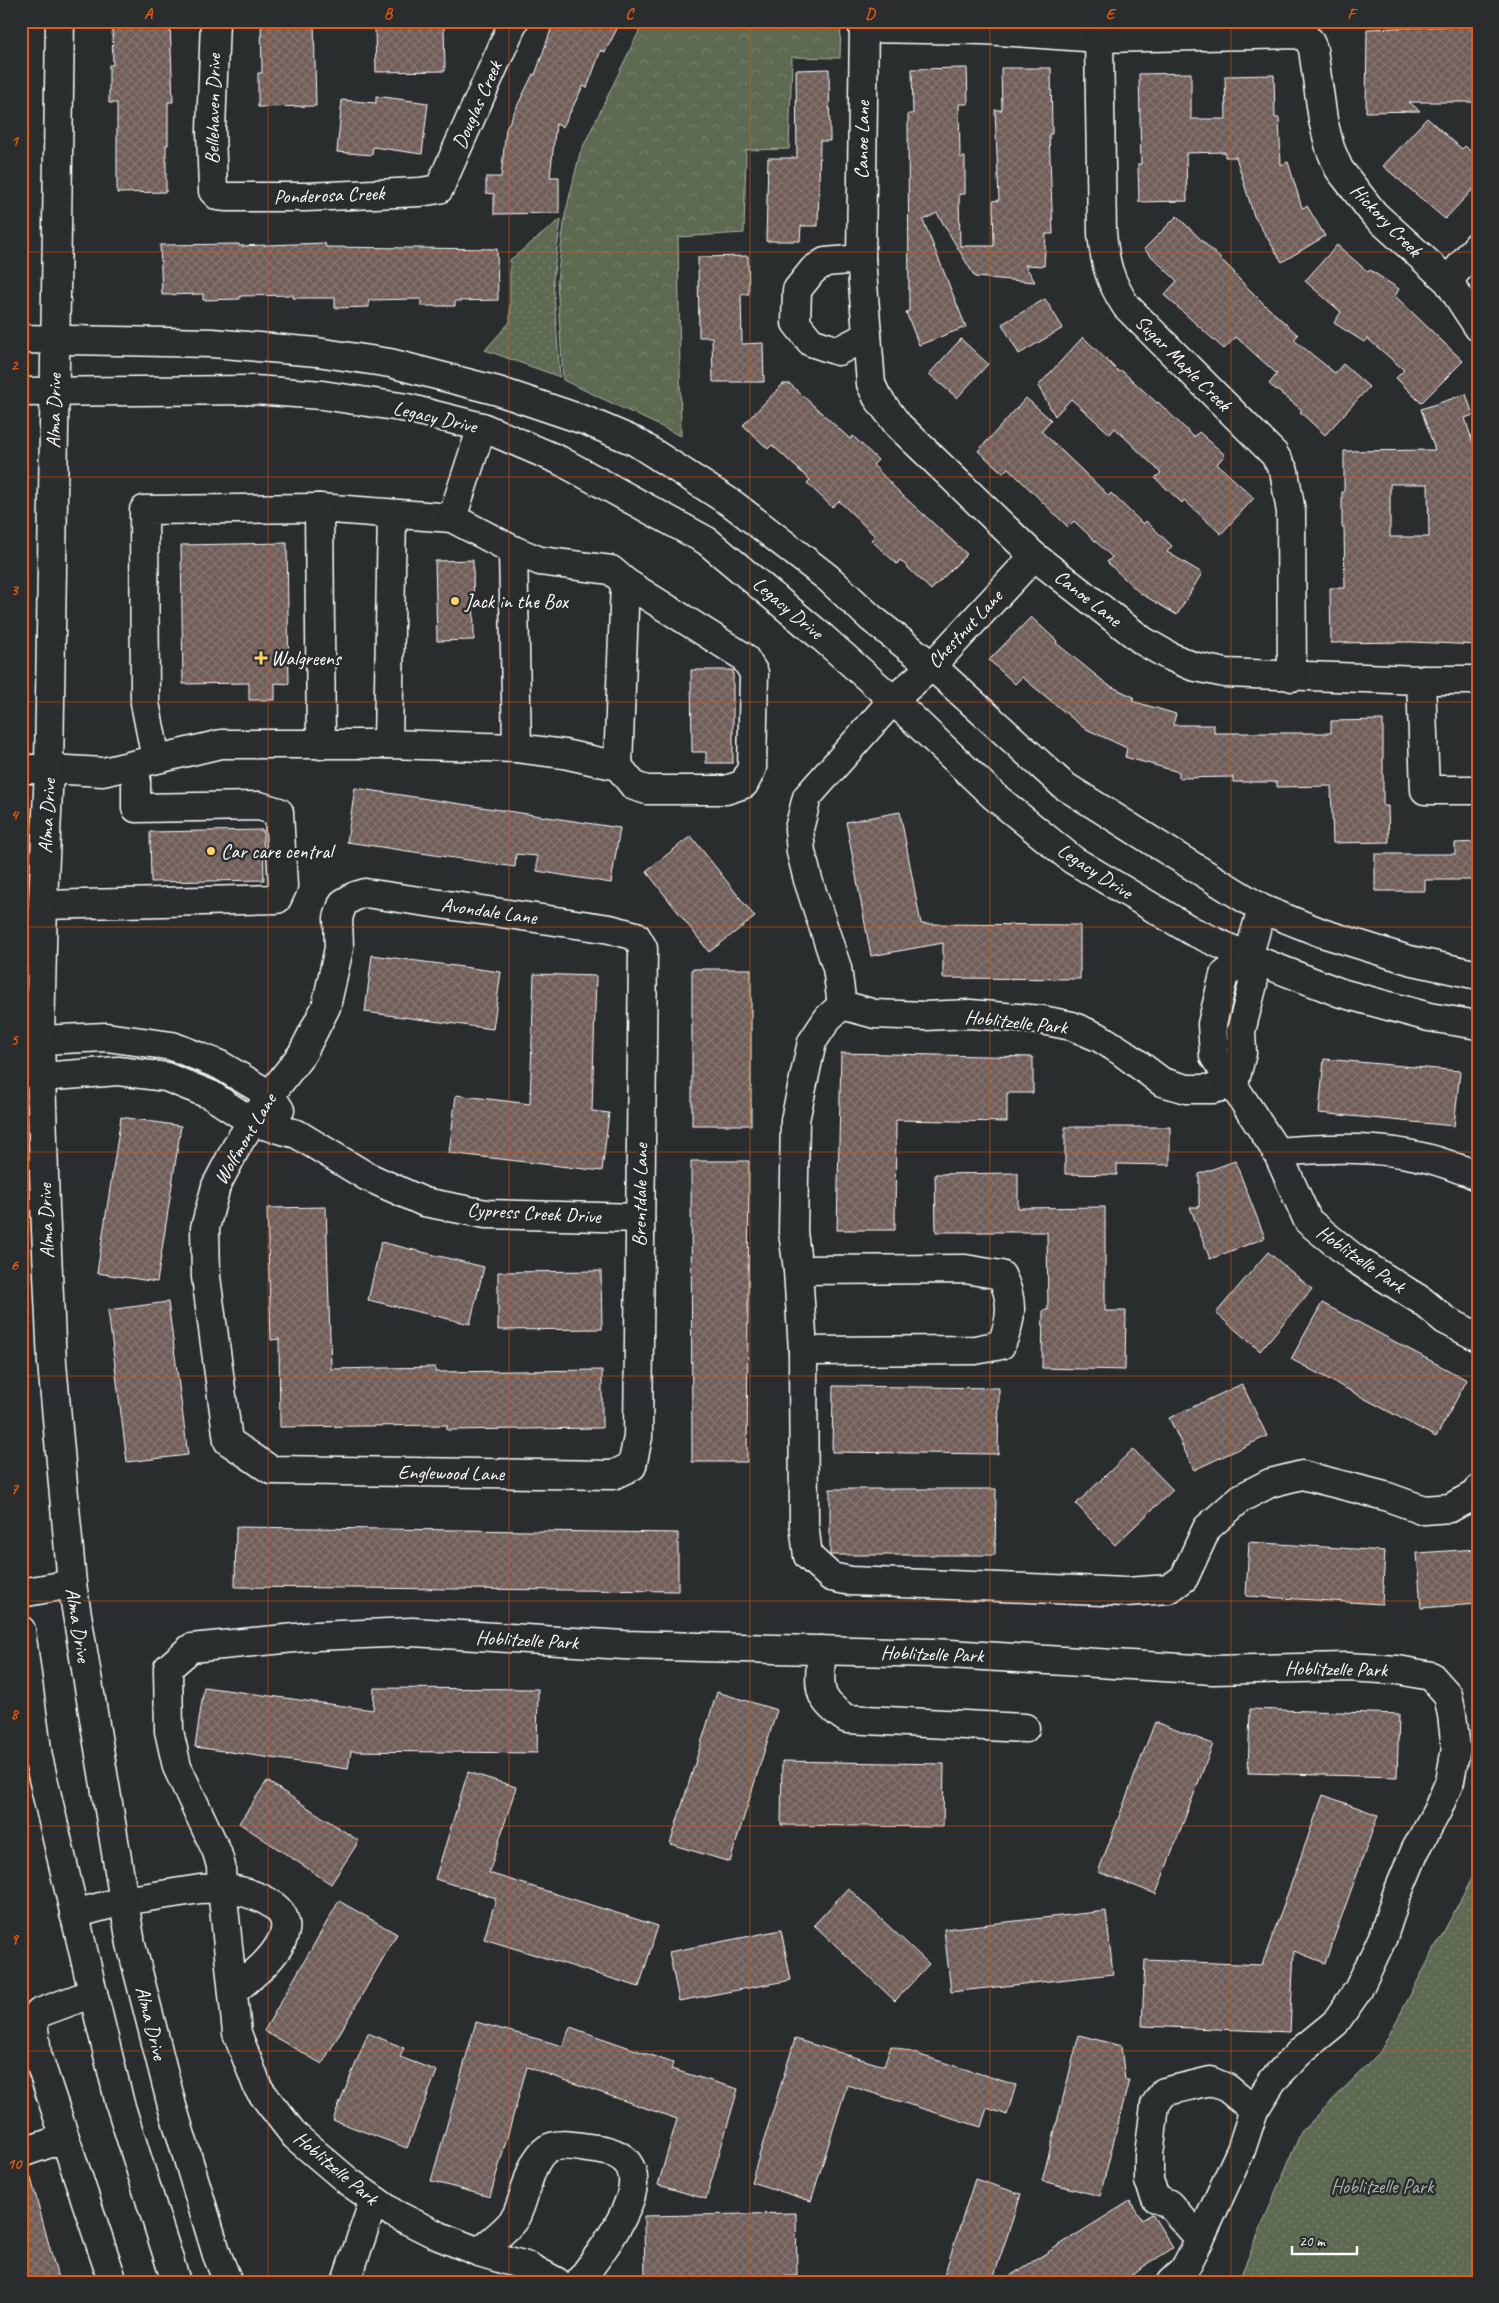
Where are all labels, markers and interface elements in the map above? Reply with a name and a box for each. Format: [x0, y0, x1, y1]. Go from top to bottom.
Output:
text: A [144, 4, 154, 24]
text: B [384, 4, 394, 24]
text: C [625, 4, 635, 24]
text: D [865, 4, 876, 24]
text: E [1106, 4, 1117, 24]
text: F [1347, 4, 1358, 24]
street label: Bellehaven Drive [200, 52, 226, 164]
street label: Douglas Creek [447, 56, 508, 153]
street label: Canoe Lane [849, 99, 875, 179]
text: 1 [10, 131, 19, 151]
street label: Hickory Creek [1345, 178, 1428, 263]
street label: Ponderosa Creek [273, 181, 386, 209]
street label: Sugar Maple Creek [1130, 310, 1238, 418]
text: 2 [10, 355, 19, 375]
street label: Alma Drive [41, 372, 67, 449]
street label: Legacy Drive [391, 395, 481, 439]
street label: Canoe Lane [1049, 564, 1128, 633]
street label: Legacy Drive [748, 571, 830, 646]
text: 3 [10, 580, 19, 600]
street label: Chestnut Lane [922, 583, 1009, 674]
place label: Jack in the Box [464, 589, 570, 614]
marker: Jack in the Box [449, 595, 461, 607]
place label: Walgreens [271, 646, 343, 671]
marker: Walgreens [255, 652, 267, 664]
street label: Alma Drive [33, 776, 62, 854]
text: 4 [10, 805, 19, 825]
street label: Legacy Drive [1053, 837, 1139, 905]
place label: Car care central [221, 839, 336, 864]
marker: Car care central [205, 845, 217, 857]
street label: Avondale Lane [440, 892, 540, 930]
street label: Hoblitzelle Park [964, 1004, 1070, 1040]
text: 5 [11, 1030, 20, 1050]
street label: Wolfmont Lane [208, 1088, 283, 1189]
street label: Brentdale Lane [627, 1142, 653, 1247]
street label: Alma Drive [32, 1182, 60, 1259]
street label: Cypress Creek Drive [467, 1197, 603, 1229]
street label: Hoblitzelle Park [1312, 1219, 1412, 1300]
text: 6 [10, 1255, 19, 1275]
street label: Englewood Lane [398, 1460, 506, 1486]
text: 7 [10, 1479, 19, 1499]
street label: Alma Drive [60, 1586, 96, 1665]
street label: Hoblitzelle Park [475, 1625, 581, 1655]
street label: Hoblitzelle Park [880, 1640, 985, 1668]
street label: Hoblitzelle Park [1285, 1656, 1389, 1682]
text: 8 [10, 1704, 19, 1724]
text: 9 [10, 1929, 19, 1949]
street label: Alma Drive [130, 1984, 173, 2064]
street label: Hoblitzelle Park [289, 2125, 385, 2212]
text: 10 [7, 2154, 23, 2174]
park label: Hoblitzelle Park [1331, 2174, 1435, 2199]
scale bar [1292, 2223, 1356, 2255]
text: 20 m [1299, 2232, 1326, 2251]

